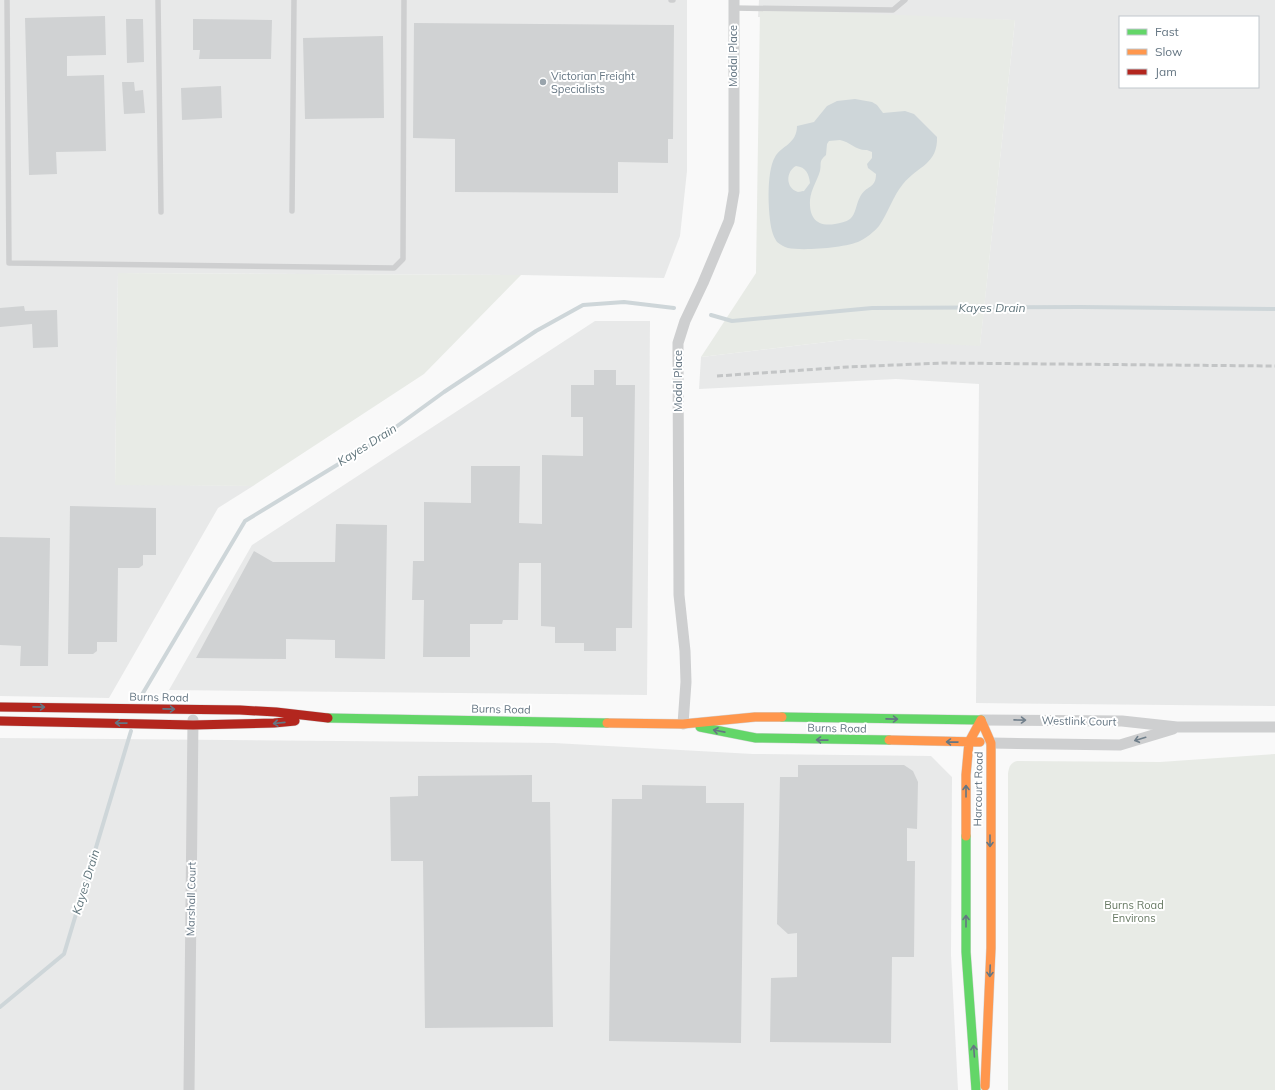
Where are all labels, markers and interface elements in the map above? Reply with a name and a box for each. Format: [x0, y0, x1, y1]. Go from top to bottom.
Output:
legend [1119, 16, 1259, 88]
text: Fast [1155, 24, 1179, 39]
street label: Modal Place [726, 25, 740, 87]
text: Slow [1155, 44, 1183, 59]
text: Jam [1155, 64, 1177, 79]
place label: Victorian Freight Specialists [551, 69, 635, 96]
marker: Victorian Freight Specialists [538, 77, 548, 87]
water label: Kayes Drain [959, 300, 1026, 315]
street label: Modal Place [671, 350, 685, 412]
water label: Kayes Drain [334, 420, 399, 469]
street label: Burns Road [129, 689, 189, 705]
street label: Burns Road [471, 701, 531, 717]
one-way arrow [32, 704, 45, 711]
one-way arrow [162, 705, 175, 713]
street label: Westlink Court [1041, 713, 1117, 729]
one-way arrow [885, 715, 898, 723]
one-way arrow [1013, 716, 1026, 724]
one-way arrow [115, 719, 128, 727]
one-way arrow [273, 719, 286, 726]
street label: Burns Road [807, 720, 867, 736]
one-way arrow [713, 727, 726, 735]
one-way arrow [816, 736, 829, 744]
one-way arrow [1134, 736, 1147, 743]
one-way arrow [946, 738, 959, 746]
street label: Harcourt Road [970, 751, 986, 827]
one-way arrow [962, 785, 970, 798]
one-way arrow [986, 834, 994, 847]
water label: Kayes Drain [69, 848, 102, 916]
street label: Marshall Court [183, 861, 199, 936]
park label: Burns Road Environs [1104, 898, 1164, 925]
one-way arrow [962, 915, 970, 928]
one-way arrow [986, 964, 993, 977]
one-way arrow [970, 1045, 977, 1058]

